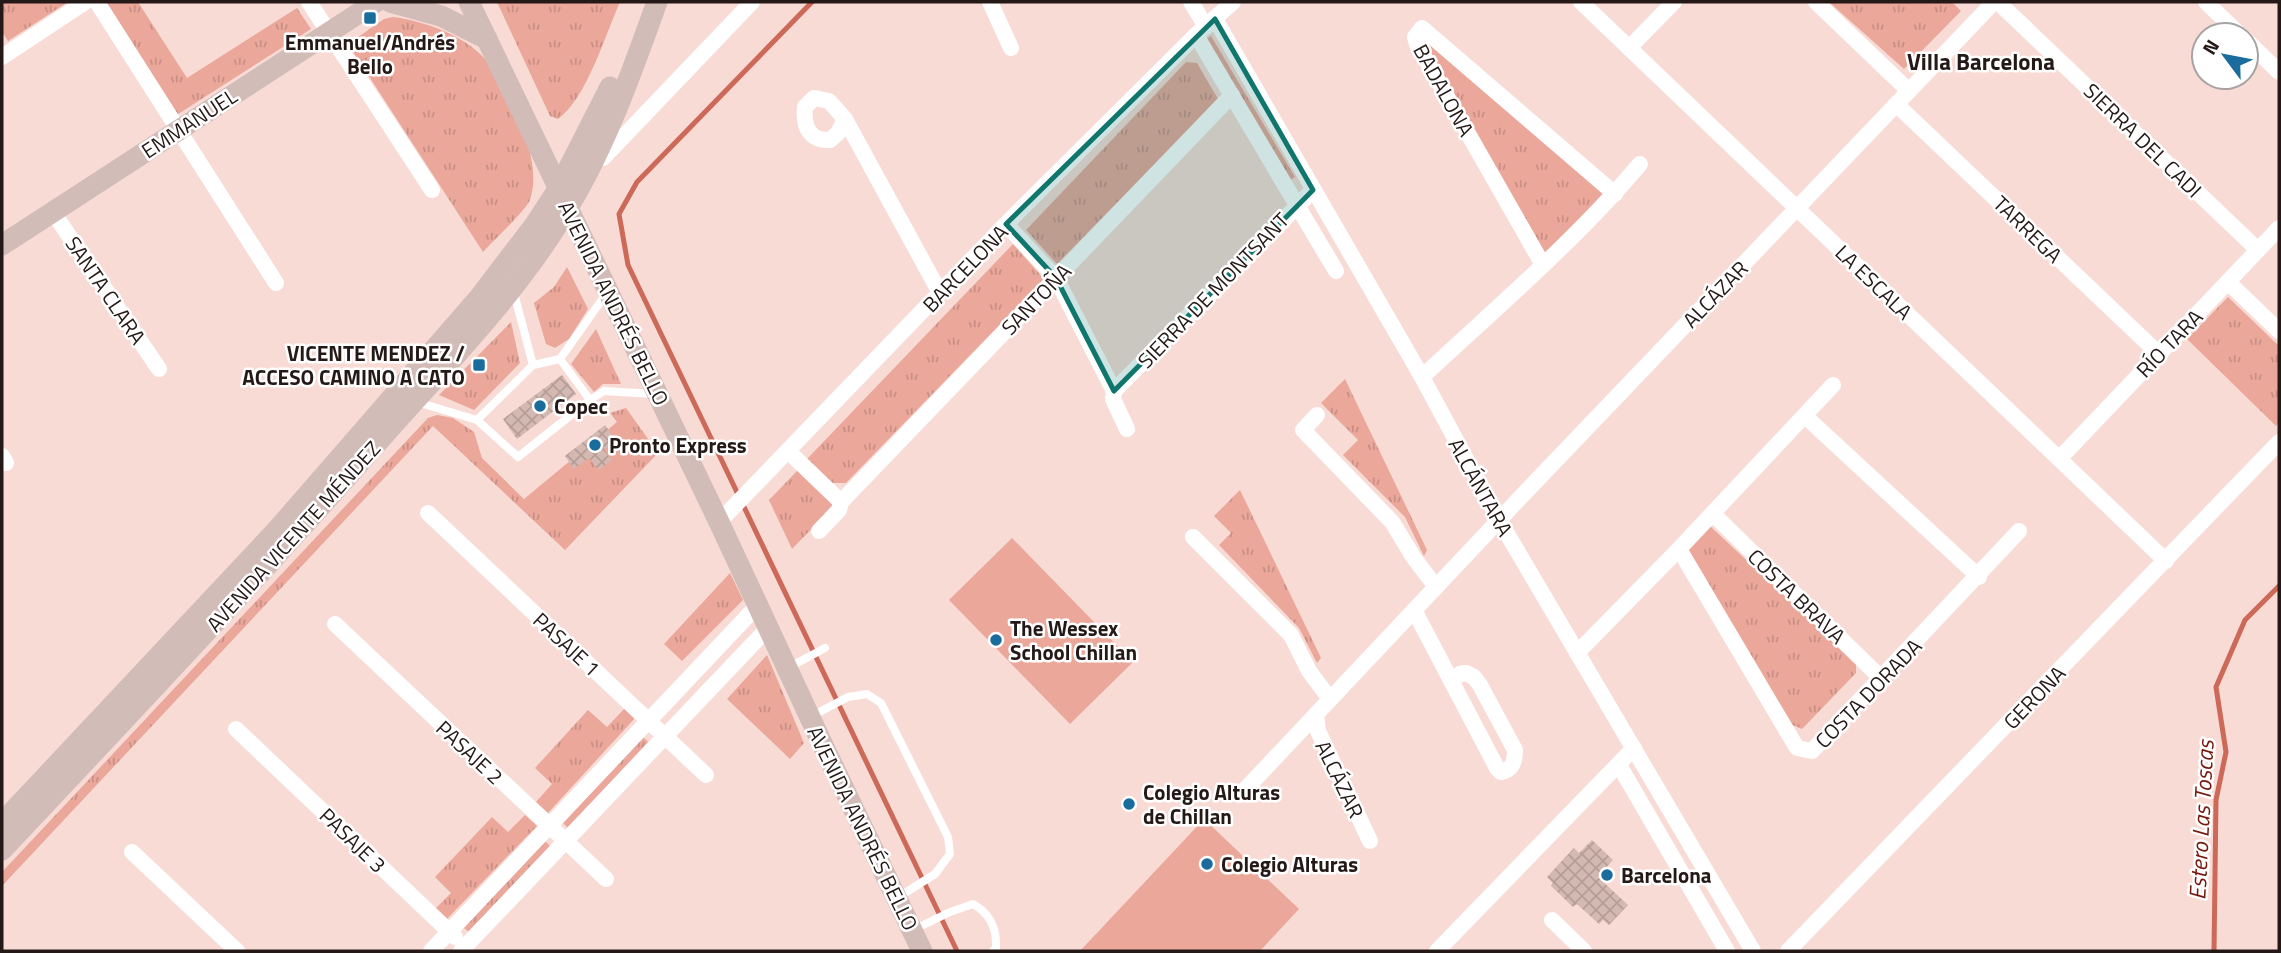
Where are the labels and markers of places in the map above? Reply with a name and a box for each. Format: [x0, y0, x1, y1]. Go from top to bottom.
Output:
marker: Emmanuel/Andrés Bello [362, 10, 378, 26]
place label: Emmanuel/Andrés Bello [285, 26, 455, 82]
place label: VICENTE MENDEZ / ACCESO CAMINO A CATO [242, 337, 465, 393]
marker: VICENTE MENDEZ / ACCESO CAMINO A CATO [471, 357, 487, 373]
place label: Copec [554, 390, 608, 422]
marker: Copec [532, 398, 548, 414]
place label: Pronto Express [609, 429, 747, 461]
marker: Pronto Express [587, 437, 603, 453]
place label: The Wessex School Chillan [1010, 612, 1137, 668]
marker: The Wessex School Chillan [988, 632, 1004, 648]
place label: Colegio Alturas de Chillan [1143, 776, 1280, 832]
marker: Colegio Alturas de Chillan [1121, 796, 1137, 812]
place label: Colegio Alturas [1221, 848, 1358, 880]
marker: Colegio Alturas [1199, 856, 1215, 872]
place label: Barcelona [1621, 859, 1712, 891]
marker: Barcelona [1599, 867, 1615, 883]

